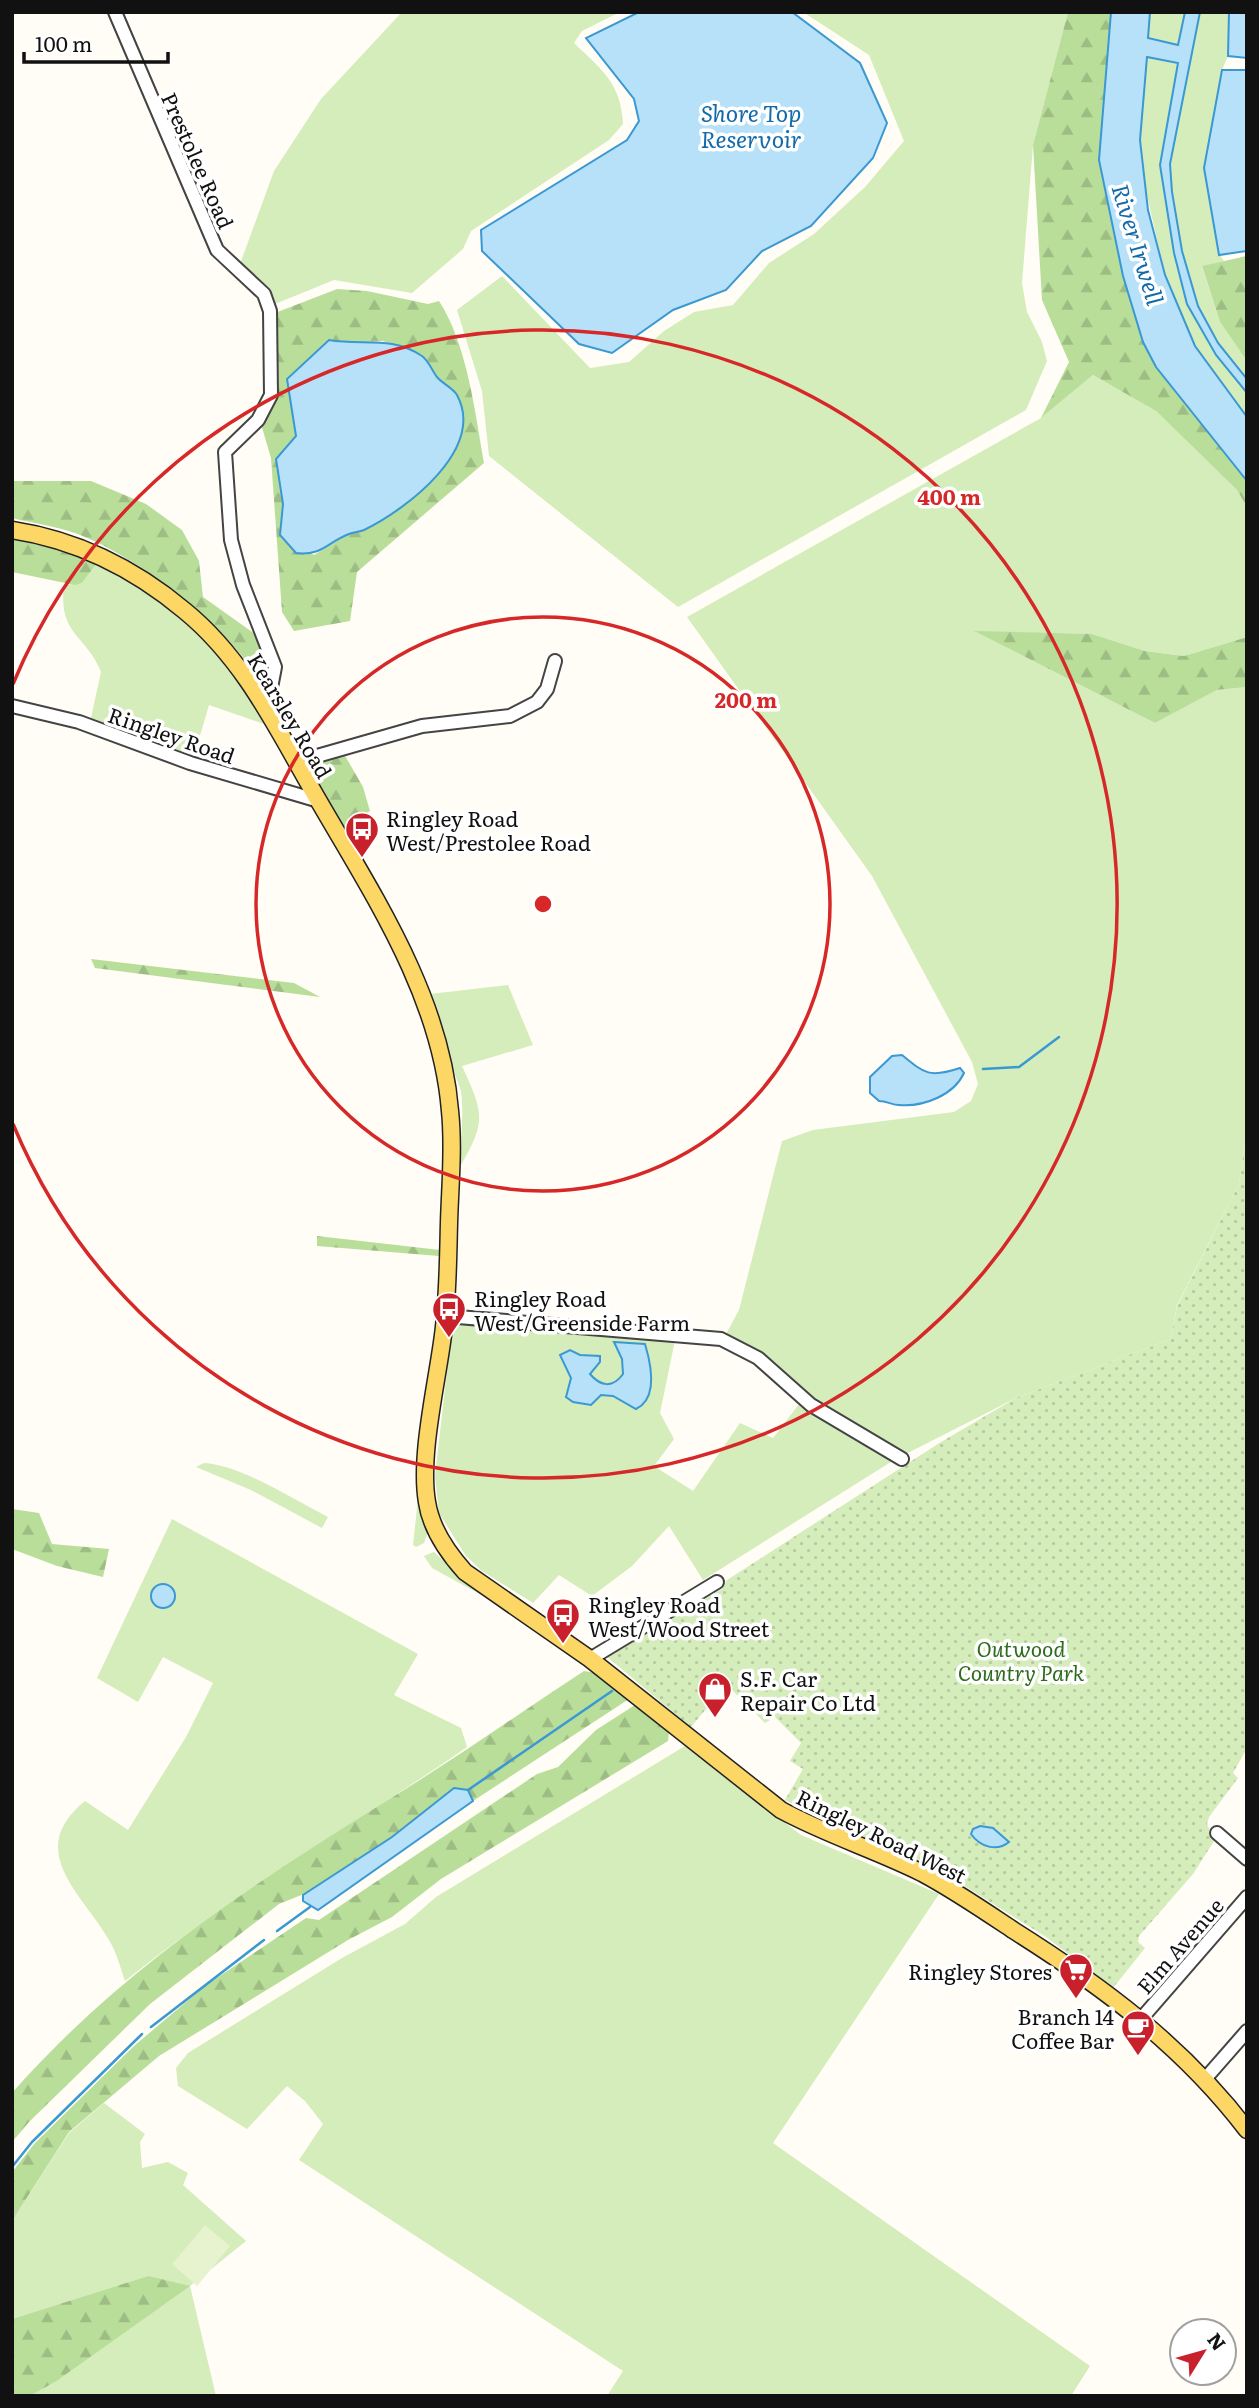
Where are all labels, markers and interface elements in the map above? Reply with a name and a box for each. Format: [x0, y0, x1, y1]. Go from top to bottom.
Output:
scale bar [24, 21, 168, 65]
text: 100 m [35, 27, 92, 58]
street label: Prestolee Road [155, 87, 243, 233]
water label: Shore Top Reservoir [700, 95, 802, 155]
water label: River Irwell [1104, 179, 1174, 309]
text: 400 m [917, 480, 981, 511]
street label: Kearsley Road [241, 646, 341, 784]
text: 200 m [715, 683, 777, 714]
street label: Ringley Road [104, 698, 240, 770]
place label: Ringley Road West/Prestolee Road [386, 802, 591, 857]
bus stop icon: Ringley Road West/Prestolee Road [343, 810, 381, 859]
centre of rings [531, 892, 555, 916]
place label: Ringley Road West/Greenside Farm [474, 1282, 690, 1337]
bus stop icon: Ringley Road West/Greenside Farm [430, 1290, 468, 1339]
place label: Ringley Road West/Wood Street [588, 1588, 770, 1643]
bus stop icon: Ringley Road West/Wood Street [544, 1596, 582, 1645]
park label: Outwood Country Park [958, 1632, 1085, 1687]
place label: S.F. Car Repair Co Ltd [740, 1662, 876, 1717]
shop icon: S.F. Car Repair Co Ltd [696, 1670, 734, 1719]
street label: Ringley Road West [792, 1780, 973, 1890]
street label: Elm Avenue [1128, 1890, 1230, 2000]
supermarket icon: Ringley Stores [1057, 1951, 1095, 2000]
place label: Ringley Stores [908, 1955, 1052, 1986]
place label: Branch 14 Coffee Bar [1011, 2000, 1114, 2055]
cafe icon: Branch 14 Coffee Bar [1119, 2008, 1157, 2057]
north arrow [1168, 2317, 1238, 2387]
text: N [1201, 2326, 1233, 2356]

